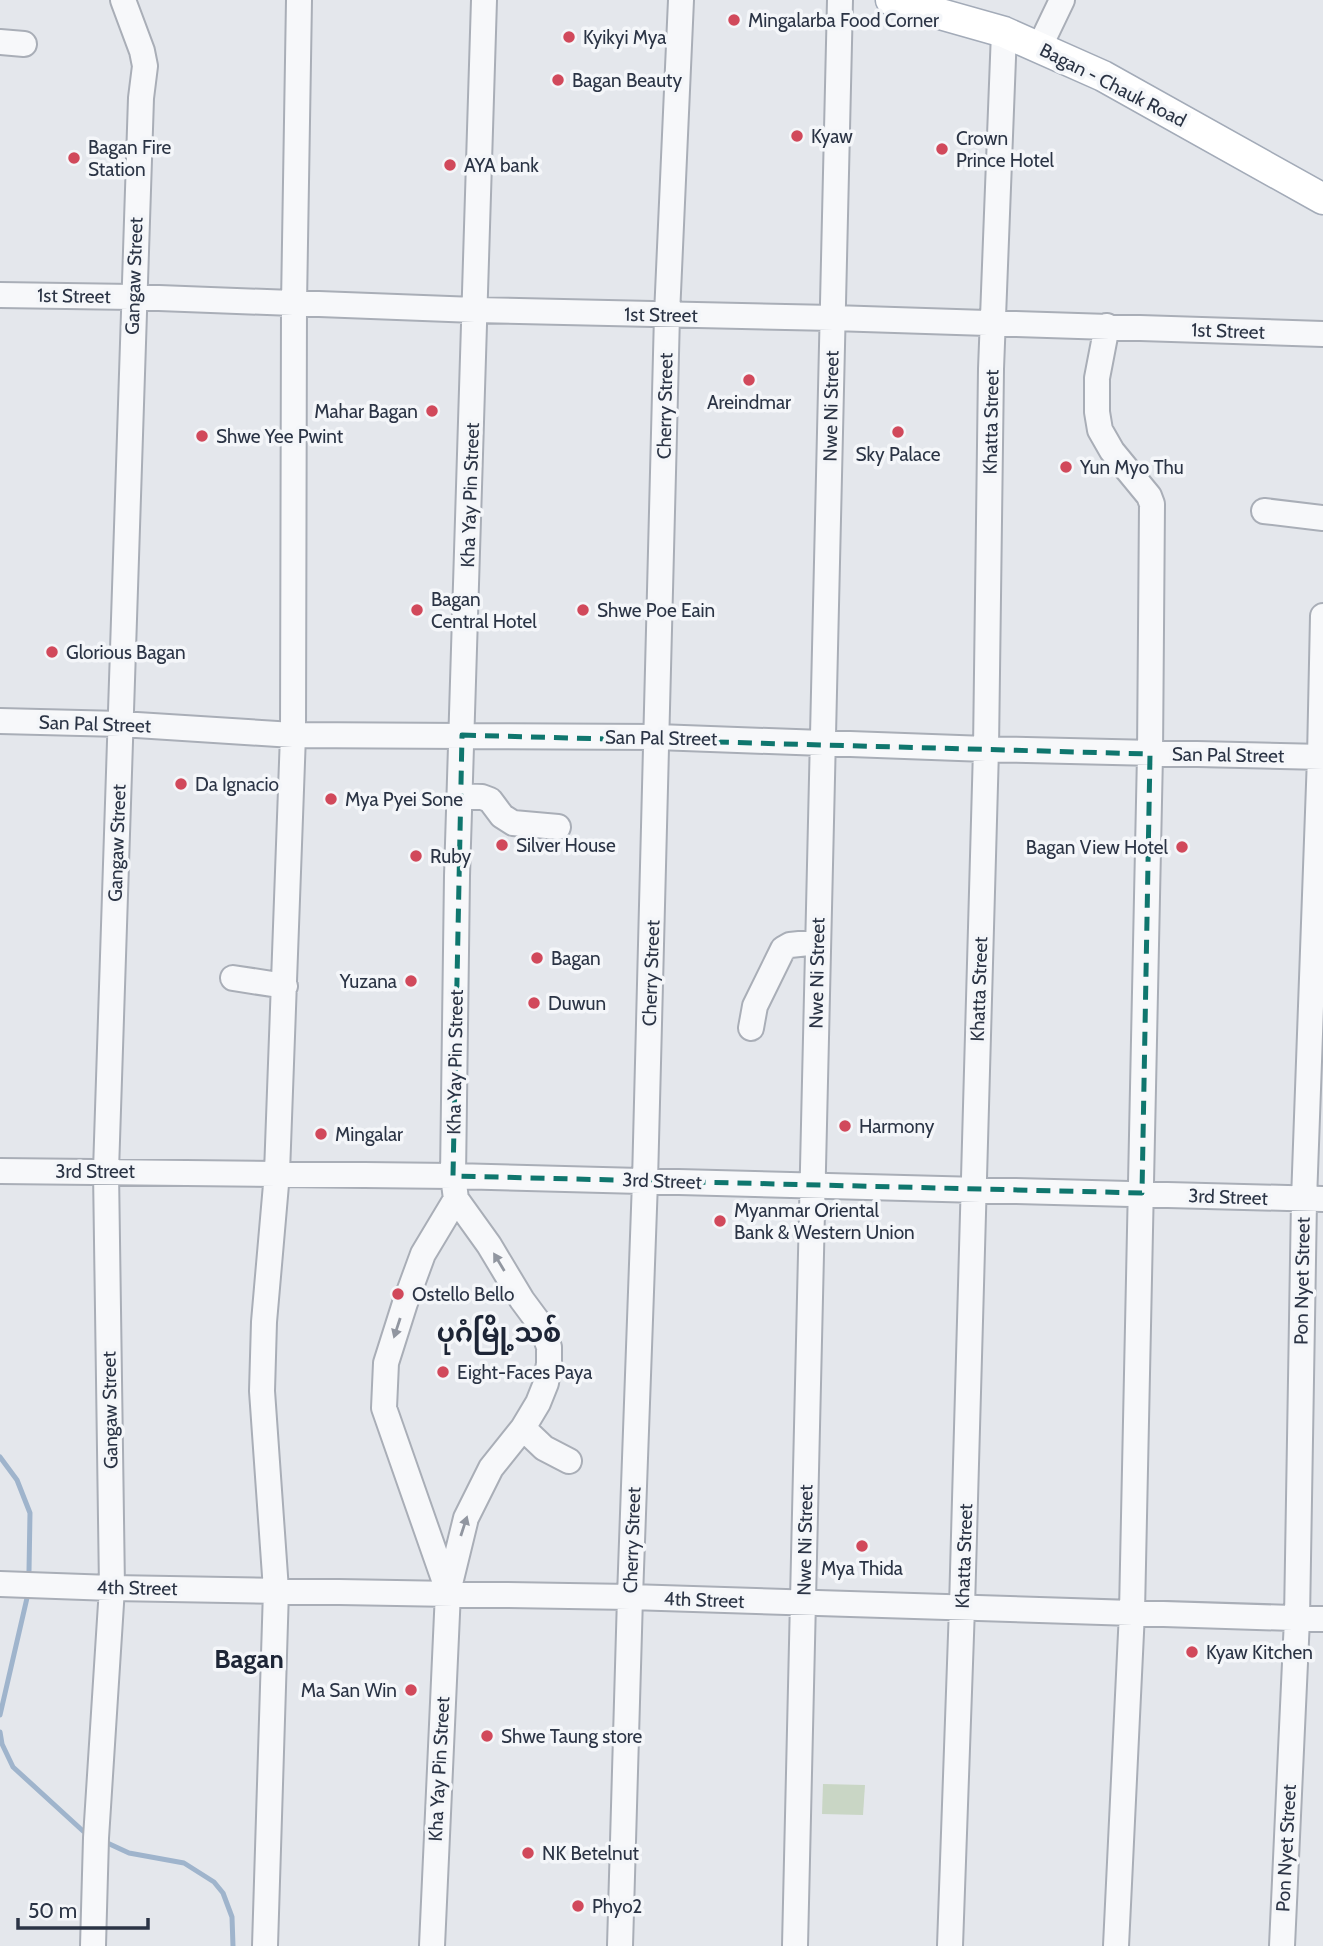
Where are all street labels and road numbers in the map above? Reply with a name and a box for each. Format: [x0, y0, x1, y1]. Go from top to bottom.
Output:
street label: Bagan - Chauk Road [1036, 38, 1190, 132]
street label: Gangaw Street [120, 216, 148, 335]
street label: 1st Street [37, 284, 112, 308]
street label: 1st Street [624, 303, 699, 327]
street label: 1st Street [1191, 318, 1266, 344]
street label: Nwe Ni Street [819, 350, 843, 462]
street label: Cherry Street [653, 352, 677, 459]
street label: Khatta Street [979, 369, 1003, 475]
street label: Kha Yay Pin Street [456, 422, 484, 568]
street label: San Pal Street [38, 711, 152, 737]
street label: San Pal Street [605, 726, 718, 750]
street label: San Pal Street [1172, 743, 1285, 767]
street label: Gangaw Street [103, 783, 131, 902]
street label: Nwe Ni Street [805, 917, 829, 1029]
street label: Cherry Street [638, 919, 664, 1027]
street label: Khatta Street [966, 936, 992, 1042]
street label: Kha Yay Pin Street [442, 989, 468, 1135]
street label: 3rd Street [55, 1160, 135, 1183]
street label: 3rd Street [622, 1168, 703, 1194]
street label: 3rd Street [1188, 1184, 1269, 1210]
street label: Pon Nyet Street [1289, 1216, 1315, 1345]
street label: Gangaw Street [97, 1350, 123, 1469]
street label: Nwe Ni Street [793, 1484, 817, 1596]
street label: Cherry Street [619, 1486, 645, 1594]
street label: Khatta Street [951, 1503, 977, 1609]
street label: 4th Street [96, 1576, 178, 1600]
street label: 4th Street [663, 1587, 745, 1613]
street label: Kha Yay Pin Street [424, 1695, 454, 1842]
street label: Pon Nyet Street [1271, 1783, 1301, 1912]

